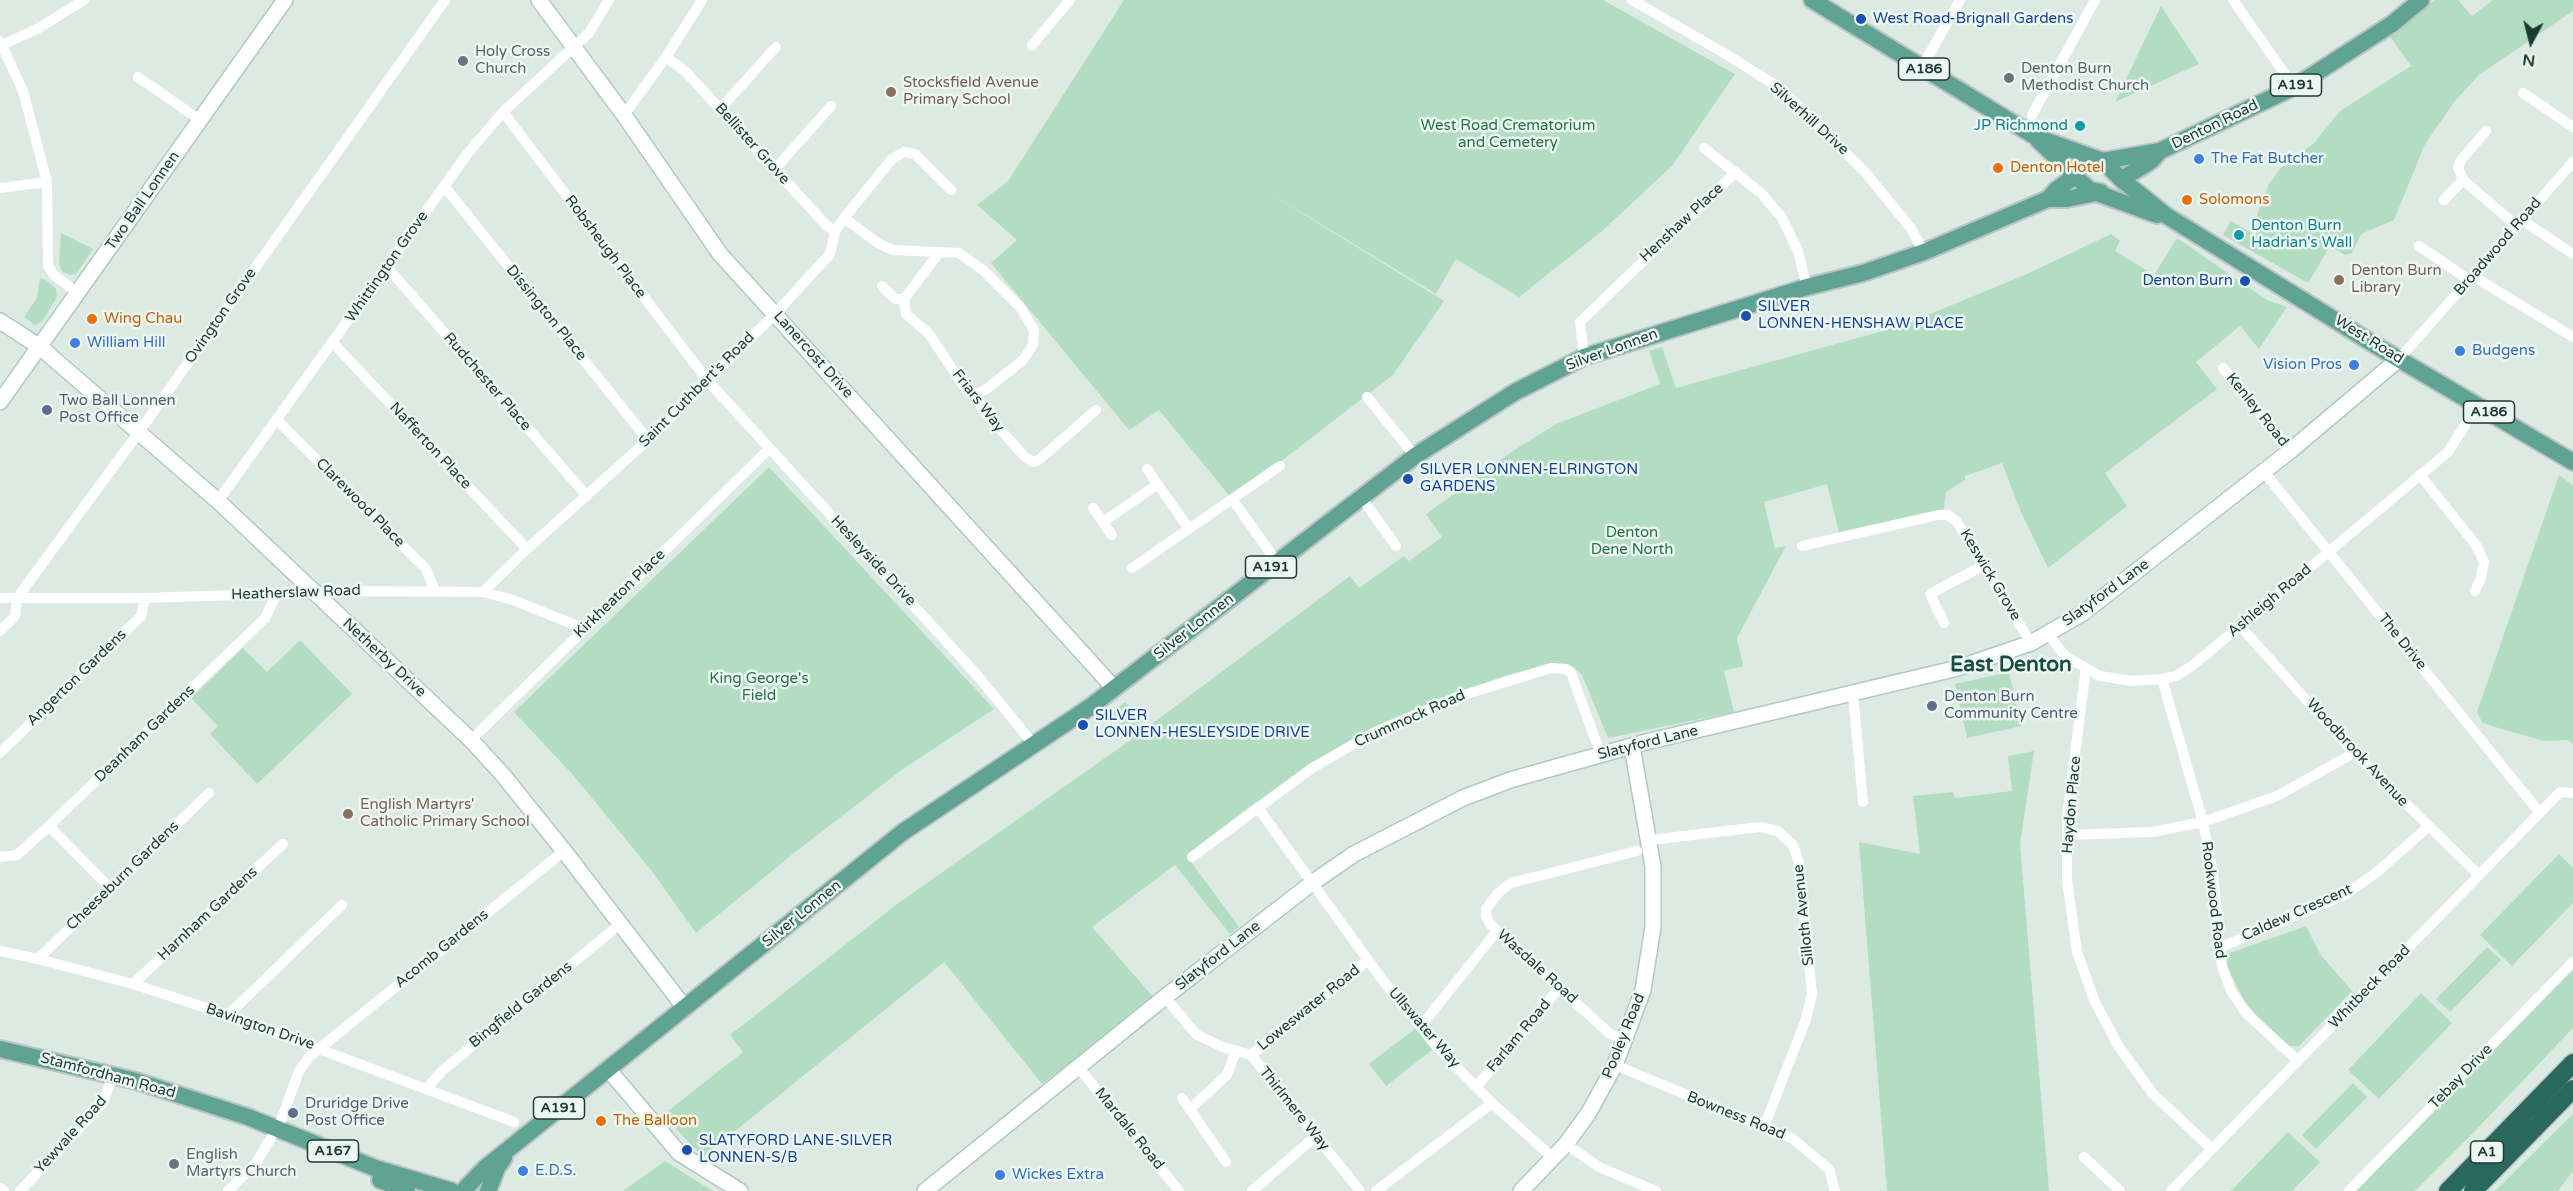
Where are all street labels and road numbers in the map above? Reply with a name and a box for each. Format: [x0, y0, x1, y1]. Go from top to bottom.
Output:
road number: A186 [1898, 58, 1950, 80]
road number: A191 [2270, 74, 2322, 96]
street label: Silverhill Drive [1766, 79, 1852, 159]
street label: Denton Road [2169, 96, 2261, 154]
street label: Bellister Grove [711, 100, 793, 188]
street label: Two Ball Lonnen [102, 148, 184, 254]
street label: Henshaw Place [1636, 180, 1728, 266]
street label: Robsheugh Place [560, 192, 650, 302]
street label: Broadwood Road [2451, 194, 2545, 300]
street label: Whittington Grove [342, 208, 432, 326]
street label: Dissington Place [502, 262, 590, 364]
street label: Ovington Grove [181, 265, 261, 367]
street label: Lanercost Drive [769, 308, 857, 402]
street label: West Road [2331, 312, 2407, 368]
street label: Silver Lonnen [1564, 325, 1660, 375]
street label: Rudchester Place [439, 329, 535, 435]
street label: Saint Cuthbert's Road [636, 329, 758, 451]
street label: Friars Way [948, 366, 1008, 436]
street label: Kenley Road [2222, 370, 2292, 450]
street label: Nafferton Place [385, 399, 475, 493]
road number: A186 [2464, 401, 2514, 423]
street label: Clarewood Place [312, 455, 408, 551]
street label: Hesleyside Drive [827, 512, 919, 610]
street label: Keswick Grove [1956, 526, 2024, 624]
street label: Kirkheaton Place [571, 546, 669, 642]
road number: A191 [1246, 556, 1296, 578]
street label: Slatyford Lane [2059, 556, 2153, 630]
street label: Ashleigh Road [2225, 561, 2315, 641]
street label: Heatherslaw Road [231, 582, 361, 604]
street label: Silver Lonnen [1151, 590, 1237, 664]
street label: The Drive [2374, 610, 2430, 674]
street label: Netherby Drive [338, 615, 430, 701]
street label: Angerton Gardens [24, 626, 130, 730]
street label: Deanham Gardens [91, 682, 199, 786]
street label: Crummock Road [1352, 686, 1468, 752]
street label: Woodbrook Avenue [2302, 695, 2412, 811]
street label: Slatyford Lane [1596, 722, 1700, 764]
street label: Haydon Place [2059, 756, 2085, 854]
street label: Cheeseburn Gardens [63, 818, 183, 934]
street label: Rookwood Road [2197, 840, 2229, 960]
street label: Harnham Gardens [155, 863, 261, 965]
street label: Silloth Avenue [1790, 863, 1818, 967]
street label: Silver Lonnen [759, 877, 845, 951]
street label: Caldew Crescent [2239, 881, 2355, 945]
street label: Acomb Gardens [392, 906, 492, 992]
street label: Slatyford Lane [1172, 917, 1264, 995]
street label: Wasdale Road [1493, 926, 1581, 1008]
street label: Whitbeck Road [2325, 941, 2415, 1033]
street label: Bingfield Gardens [466, 958, 576, 1052]
street label: Loweswater Road [1254, 961, 1364, 1055]
street label: Ullswater Way [1384, 984, 1464, 1072]
street label: Pooley Road [1599, 991, 1649, 1081]
street label: Farlam Road [1483, 996, 1555, 1076]
street label: Bavington Drive [203, 1000, 317, 1054]
street label: Tebay Drive [2426, 1041, 2496, 1113]
street label: Stamfordham Road [39, 1049, 177, 1103]
street label: Thirlmere Way [1255, 1064, 1333, 1154]
street label: Mardale Road [1090, 1084, 1168, 1174]
street label: Bowness Road [1684, 1088, 1788, 1144]
street label: Yewvale Road [31, 1092, 111, 1178]
road number: A191 [534, 1097, 584, 1119]
road number: A167 [308, 1140, 358, 1162]
road number: A1 [2470, 1141, 2504, 1163]

